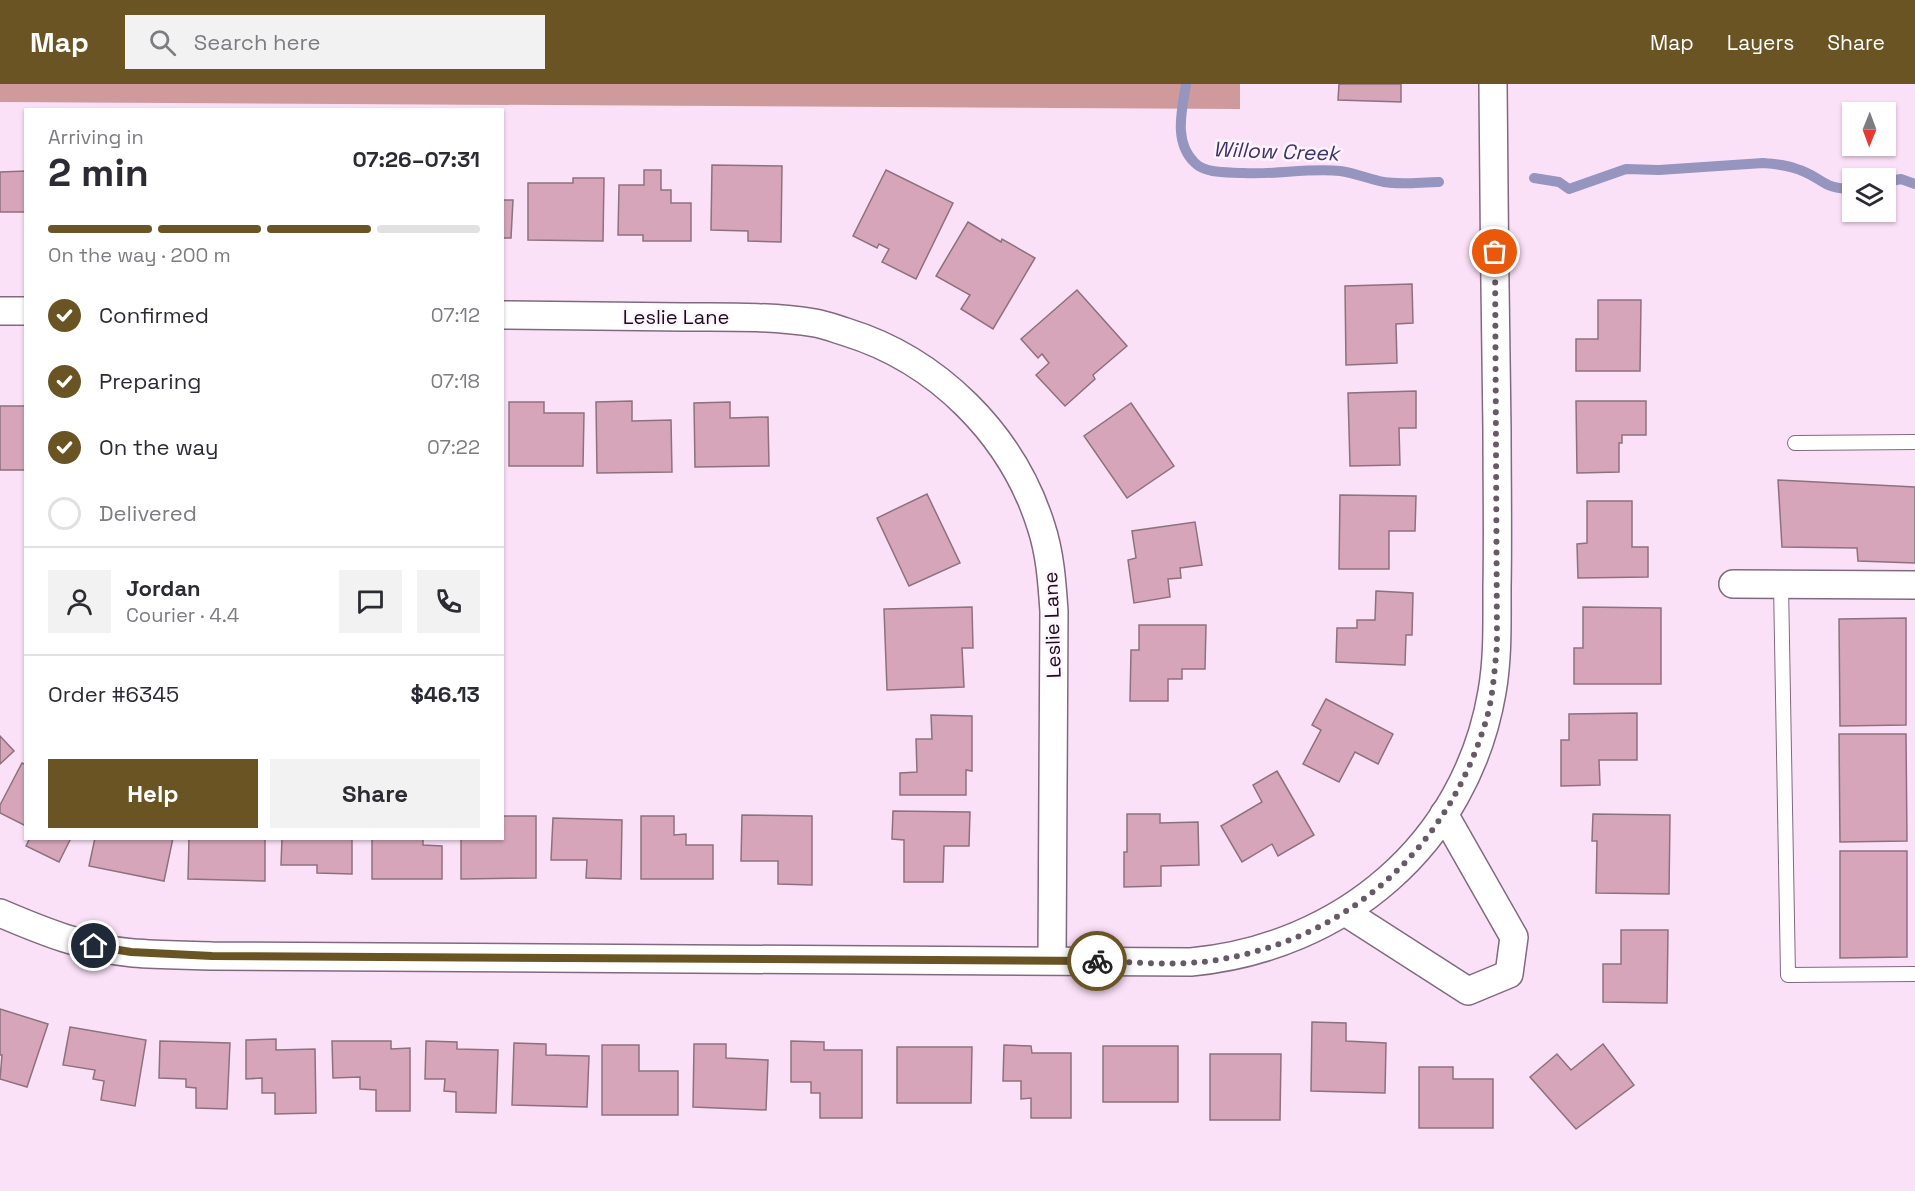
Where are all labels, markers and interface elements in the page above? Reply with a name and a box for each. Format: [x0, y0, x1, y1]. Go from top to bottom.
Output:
search box [125, 15, 545, 69]
text: Map [30, 24, 89, 60]
icon: search [146, 26, 179, 59]
text: Search here [194, 28, 321, 56]
text: Map [1650, 29, 1694, 56]
text: Layers [1727, 29, 1794, 56]
text: Share [1827, 29, 1885, 56]
north arrow [1842, 102, 1896, 156]
map controls [1842, 102, 1896, 222]
text: Arriving in [48, 124, 144, 150]
water label: Willow Creek [1213, 135, 1342, 167]
text: 07:26–07:31 [352, 145, 480, 173]
text: 2 min [48, 148, 149, 197]
button: layers [1842, 168, 1896, 222]
pin [1469, 226, 1520, 277]
icon: bag [1478, 235, 1511, 268]
text: On the way · 200 m [48, 242, 231, 268]
icon: check [48, 299, 81, 332]
text: Confirmed [99, 301, 209, 329]
text: 07:12 [431, 302, 480, 328]
street label: Leslie Lane [623, 304, 729, 330]
icon: check [48, 365, 81, 398]
text: Preparing [99, 367, 201, 395]
text: 07:18 [430, 368, 480, 394]
icon: check [48, 431, 81, 464]
text: On the way [99, 433, 218, 461]
text: 07:22 [427, 434, 480, 460]
text: Delivered [99, 499, 197, 527]
button: person [48, 570, 111, 633]
button: chat [339, 570, 402, 633]
button: phone [417, 570, 480, 633]
street label: Leslie Lane [1037, 571, 1067, 679]
text: Jordan [126, 574, 201, 602]
text: Courier · 4.4 [126, 602, 239, 628]
text: Order #6345 [48, 680, 179, 708]
text: $46.13 [410, 680, 480, 708]
button: Help [48, 759, 258, 828]
button: Share [270, 759, 480, 828]
pin [68, 920, 119, 971]
icon: home [77, 929, 110, 962]
courier [1067, 931, 1127, 991]
icon: bike [1081, 945, 1114, 978]

